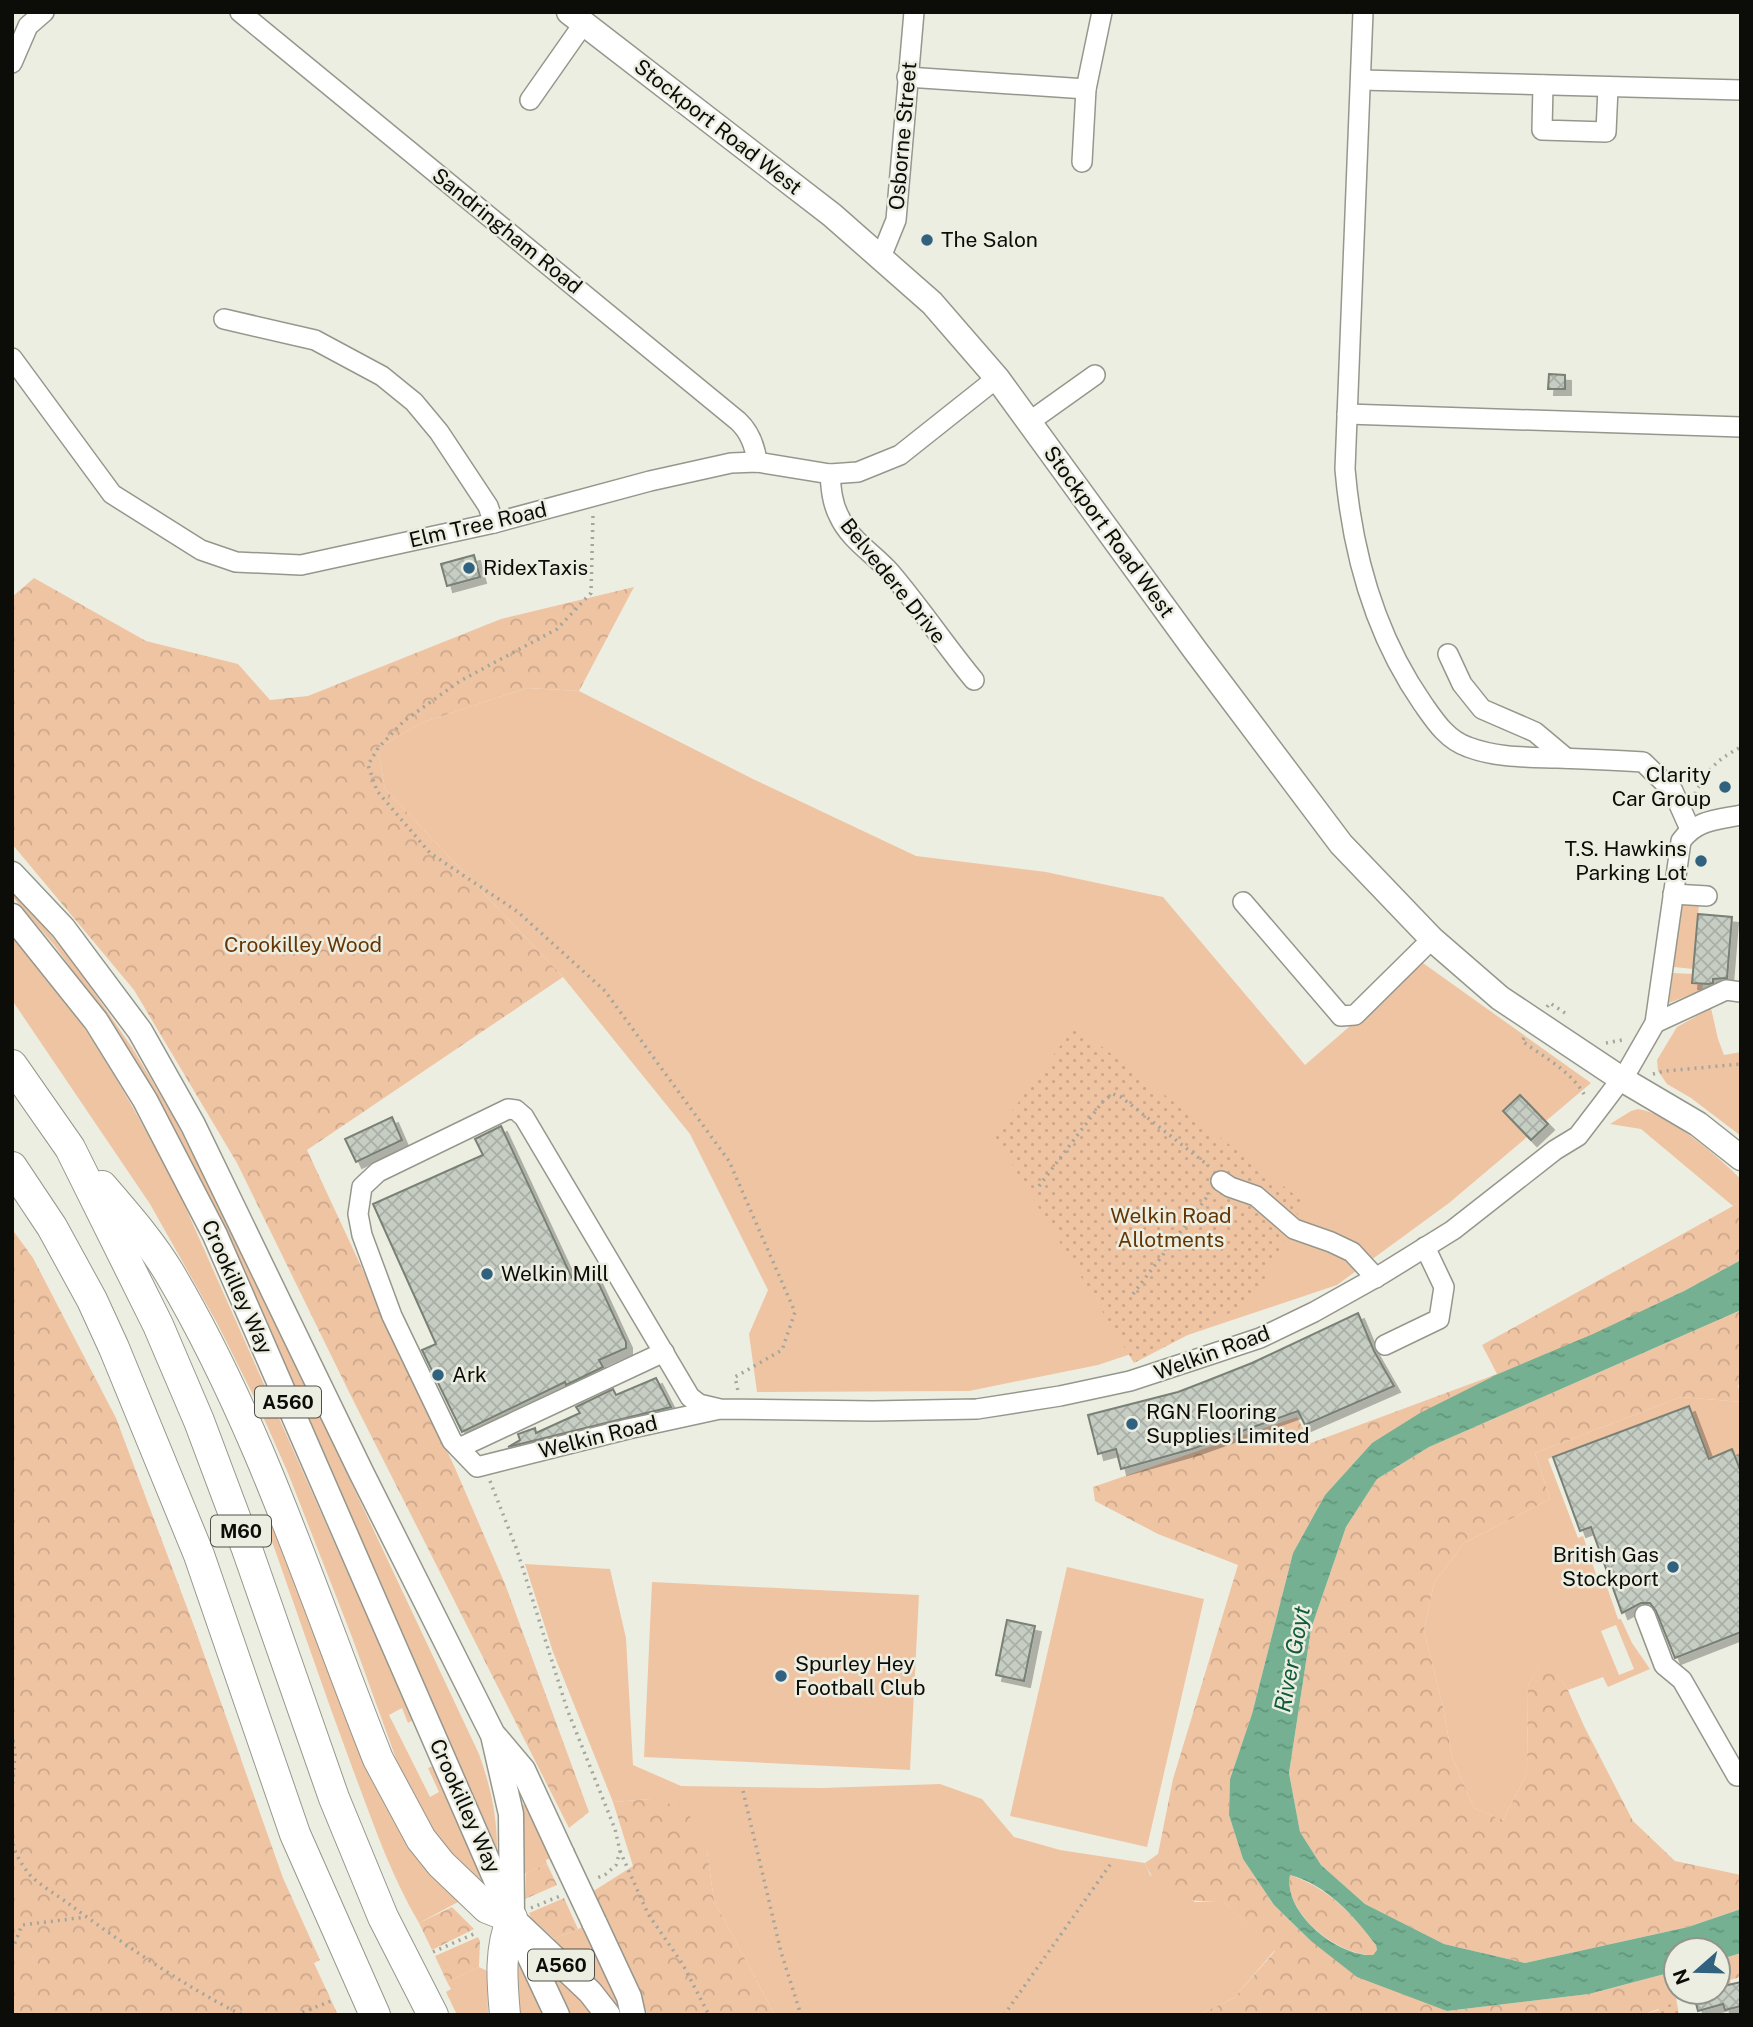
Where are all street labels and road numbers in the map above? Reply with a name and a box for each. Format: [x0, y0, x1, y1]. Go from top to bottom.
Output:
street label: Stockport Road West [630, 53, 807, 200]
street label: Osborne Street [884, 61, 921, 211]
street label: Sandringham Road [427, 162, 587, 299]
street label: Stockport Road West [1039, 441, 1180, 622]
street label: Elm Tree Road [407, 497, 549, 553]
street label: Belvedere Drive [835, 513, 952, 648]
street label: Crookilley Way [197, 1216, 278, 1358]
street label: Welkin Road [1151, 1320, 1273, 1385]
road number: A560 [255, 1386, 321, 1418]
street label: Welkin Road [536, 1410, 660, 1463]
road number: M60 [211, 1516, 271, 1546]
street label: Crookilley Way [425, 1735, 506, 1877]
road number: A560 [528, 1950, 594, 1980]

